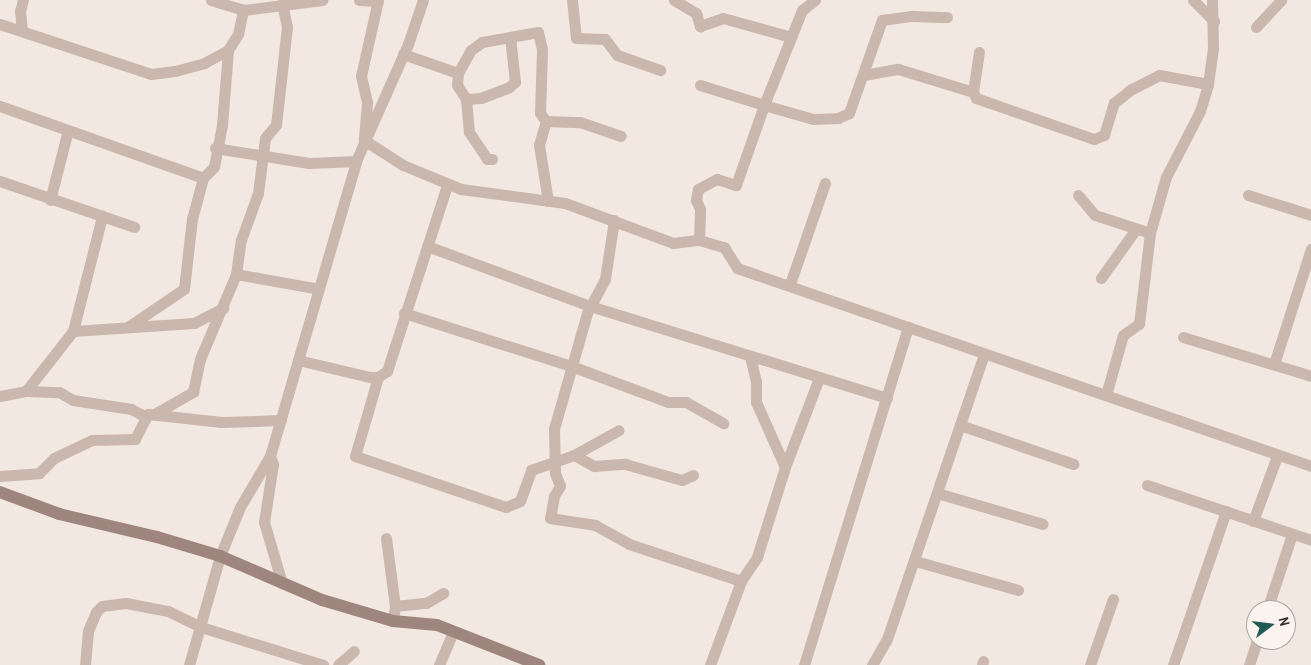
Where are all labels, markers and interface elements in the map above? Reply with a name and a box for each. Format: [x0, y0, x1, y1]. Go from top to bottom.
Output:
north arrow [1246, 600, 1296, 650]
text: N [1275, 615, 1294, 628]

